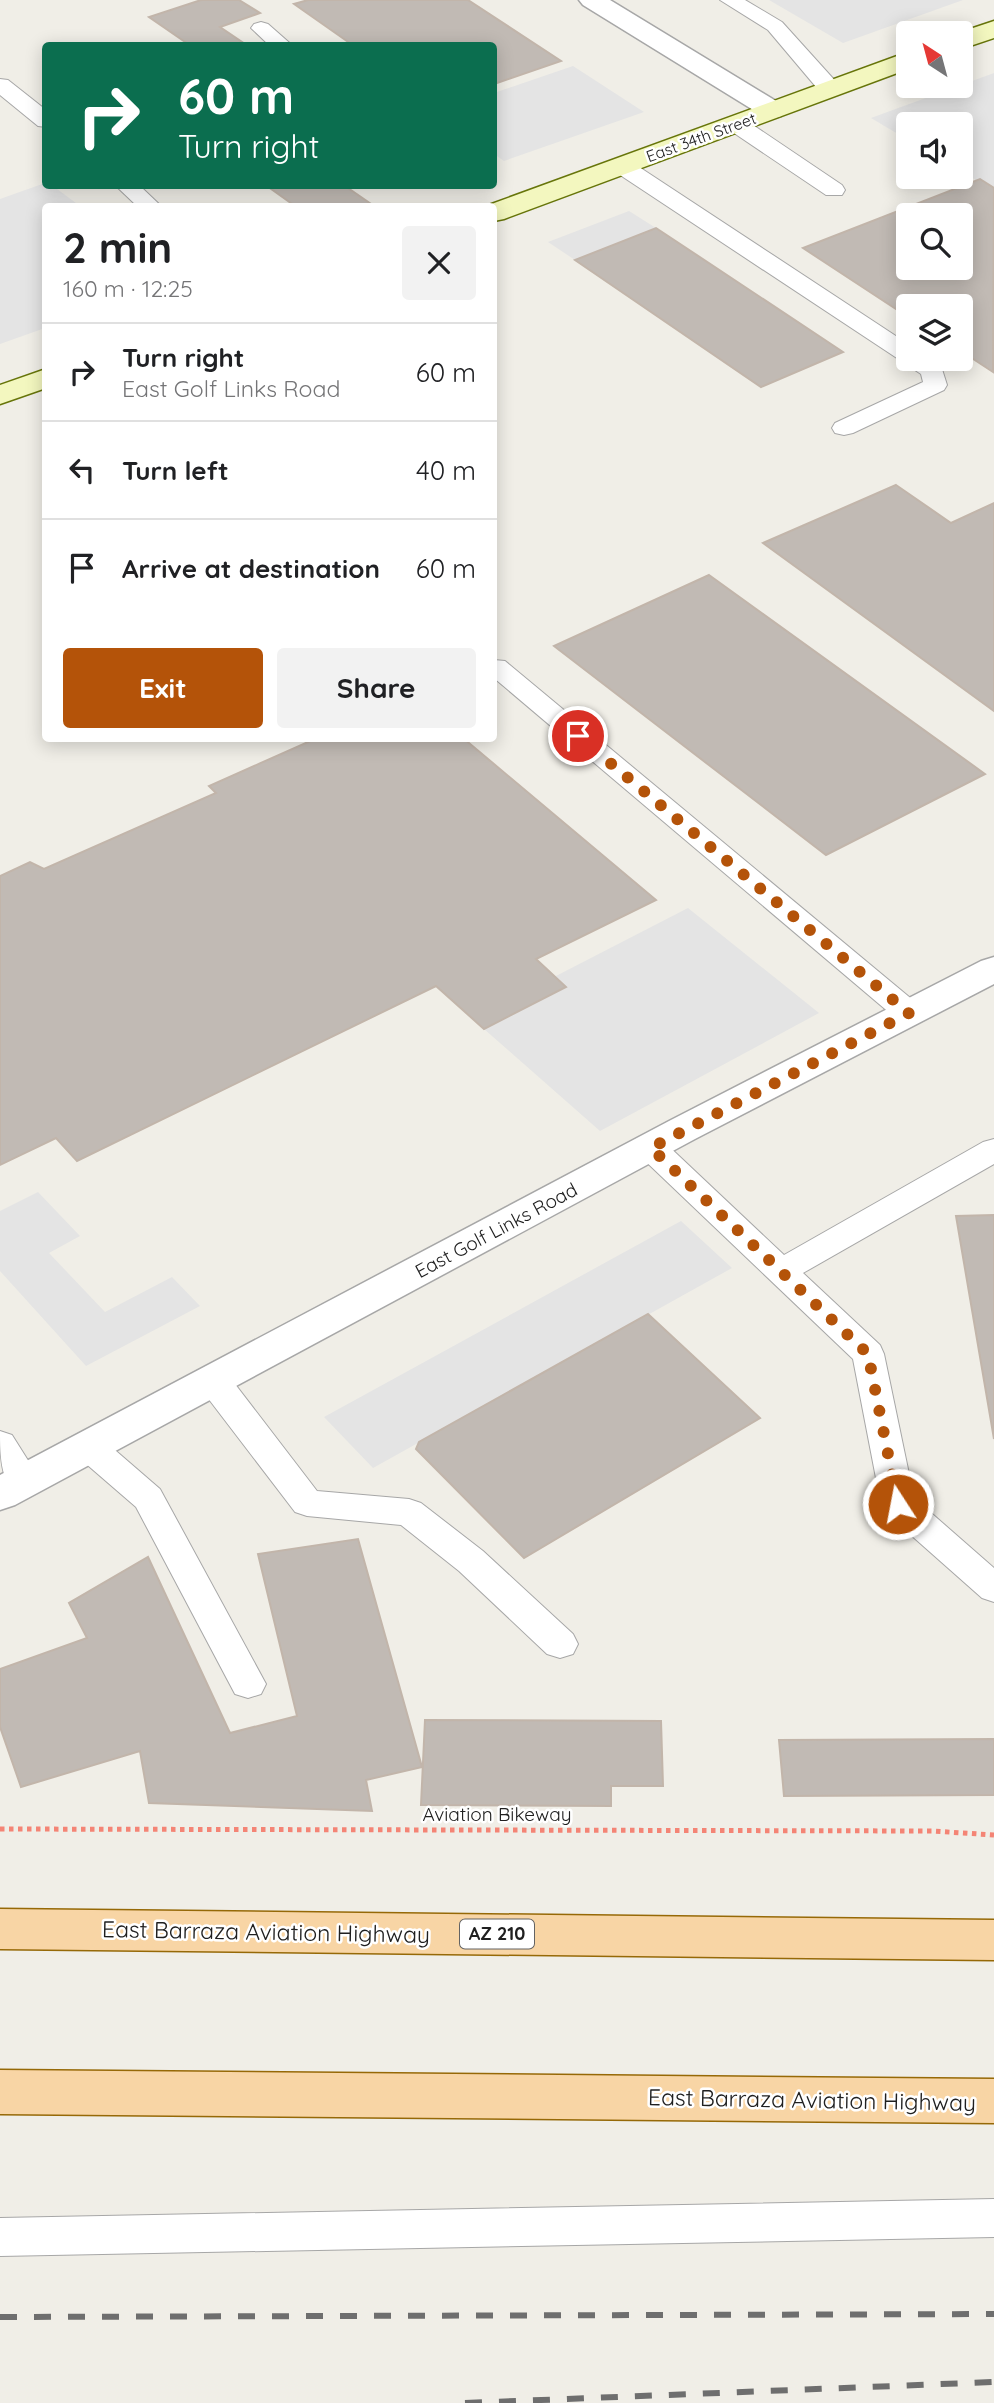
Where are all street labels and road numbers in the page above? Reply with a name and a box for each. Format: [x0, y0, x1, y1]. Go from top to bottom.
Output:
street label: East 34th Street [643, 108, 759, 166]
street label: East Golf Links Road [411, 1177, 581, 1283]
street label: Aviation Bikeway [422, 1802, 572, 1826]
street label: East Barraza Aviation Highway [102, 1914, 430, 1949]
road number: AZ 210 [460, 1920, 534, 1948]
street label: East Barraza Aviation Highway [648, 2082, 976, 2117]

